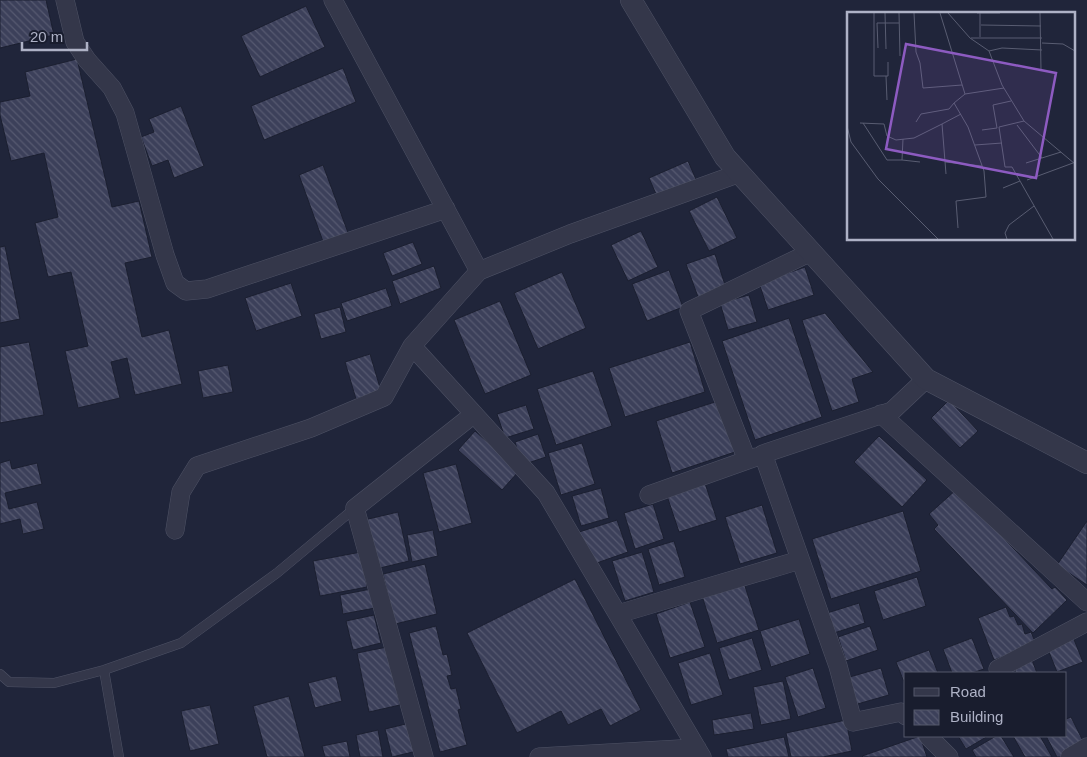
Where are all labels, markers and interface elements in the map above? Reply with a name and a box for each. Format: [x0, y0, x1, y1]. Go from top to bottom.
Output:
inset map [847, 12, 1074, 240]
scale bar [22, 20, 88, 52]
text: 20 m [30, 28, 63, 45]
legend [904, 672, 1067, 737]
text: Road [950, 683, 986, 700]
text: Building [950, 708, 1003, 725]

